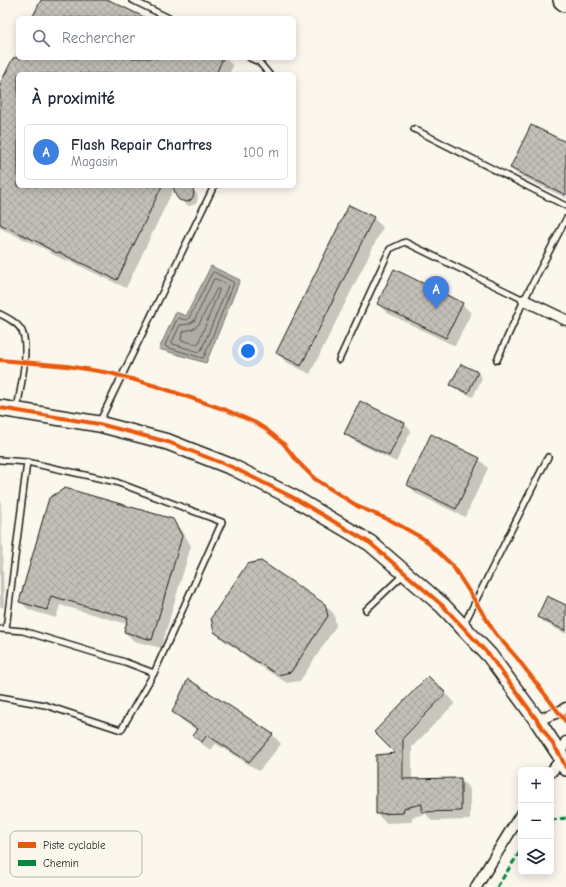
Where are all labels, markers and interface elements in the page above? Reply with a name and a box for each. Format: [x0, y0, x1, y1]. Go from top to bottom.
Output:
search box [16, 16, 296, 60]
icon: search [30, 27, 52, 49]
text: Rechercher [62, 29, 135, 47]
text: À proximité [32, 89, 115, 108]
text: Flash Repair Chartres [71, 136, 212, 154]
text: A [42, 145, 50, 160]
text: 100 m [243, 145, 279, 160]
text: Magasin [71, 154, 118, 169]
pin: A [423, 276, 449, 309]
your location [238, 341, 258, 361]
map controls [518, 767, 554, 875]
button: + [518, 767, 554, 803]
button: − [518, 803, 554, 839]
legend [10, 831, 142, 877]
text: Piste cyclable [43, 839, 106, 852]
button: layers [518, 839, 554, 875]
text: Chemin [43, 857, 79, 870]

